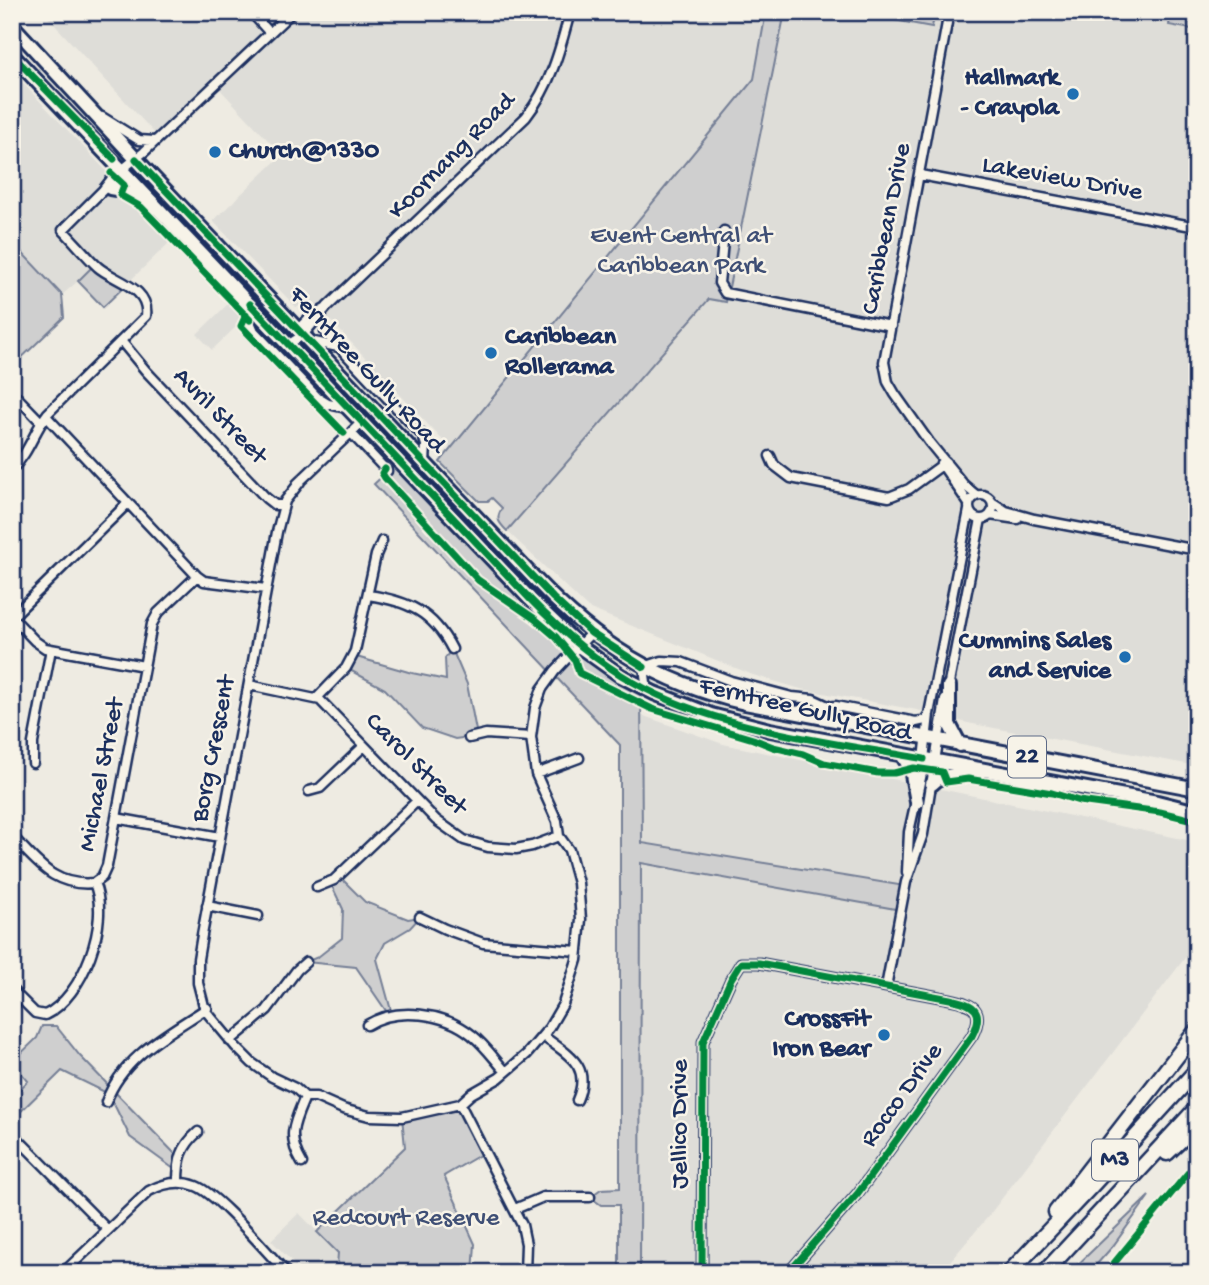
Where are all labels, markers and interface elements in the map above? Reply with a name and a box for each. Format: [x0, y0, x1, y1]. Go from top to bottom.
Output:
place label: Hallmark - Crayola [960, 64, 1062, 125]
street label: Koornang Road [383, 86, 524, 227]
marker: Hallmark - Crayola [1065, 86, 1081, 102]
place label: Church@1330 [229, 137, 379, 168]
street label: Caribbean Drive [856, 140, 920, 317]
marker: Church@1330 [207, 144, 223, 160]
street label: Lakeview Drive [979, 151, 1145, 209]
park label: Event Central at Caribbean Park [590, 222, 774, 283]
street label: Ferntree Gully Road [280, 280, 453, 462]
place label: Caribbean Rollerama [504, 323, 617, 384]
marker: Caribbean Rollerama [483, 345, 499, 361]
street label: Avril Street [165, 362, 274, 474]
place label: Cummins Sales and Service [959, 627, 1113, 688]
marker: Cummins Sales and Service [1117, 649, 1133, 665]
street label: Borg Crescent [185, 671, 245, 826]
street label: Ferntree Gully Road [695, 671, 916, 751]
street label: Michael Street [73, 693, 134, 854]
street label: Carol Street [357, 707, 474, 824]
road number: 22 [1008, 736, 1046, 778]
place label: CrossFit Iron Bear [772, 1005, 873, 1066]
marker: CrossFit Iron Bear [876, 1027, 892, 1043]
street label: Rocco Drive [855, 1037, 951, 1154]
street label: Jellico Drive [666, 1059, 697, 1189]
road number: M3 [1092, 1140, 1138, 1180]
park label: Redcourt Reserve [313, 1204, 500, 1235]

